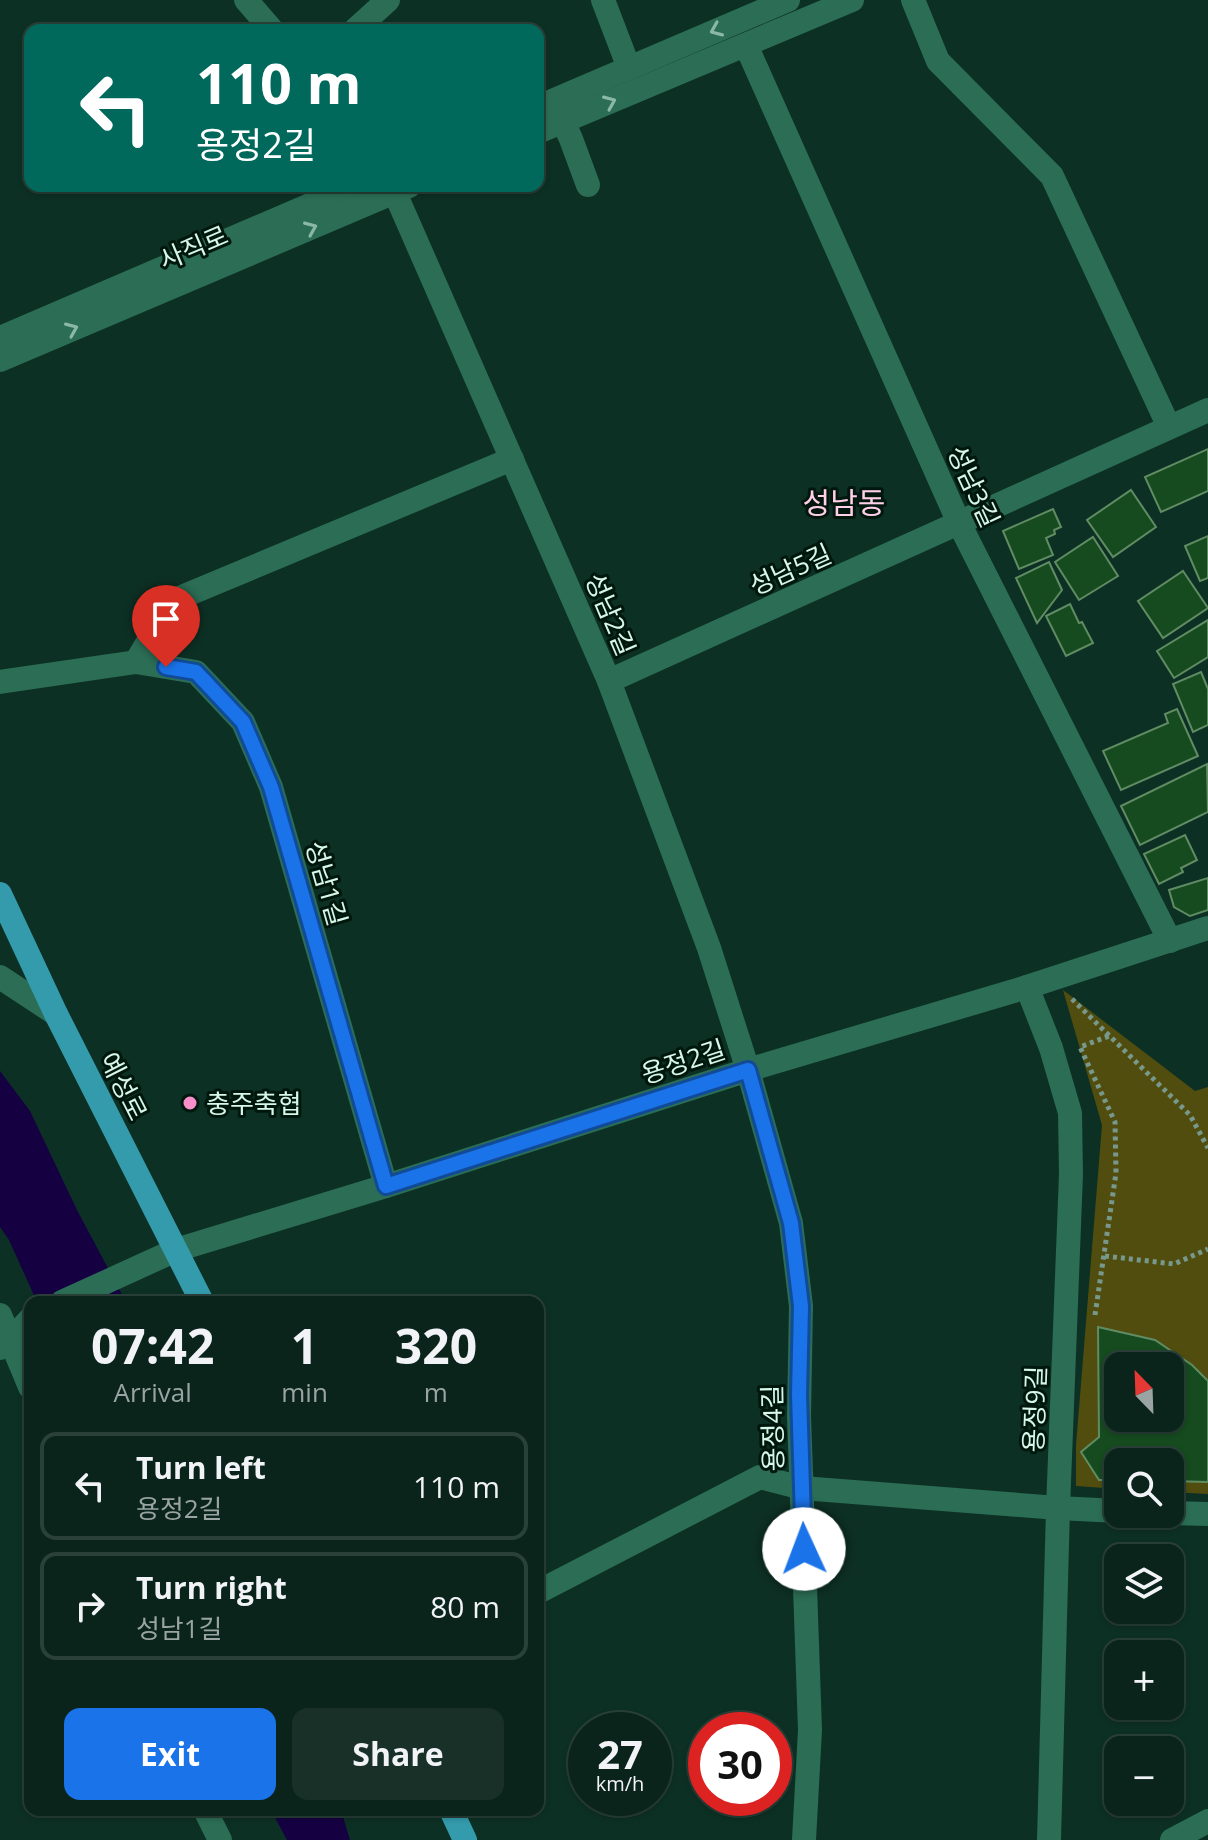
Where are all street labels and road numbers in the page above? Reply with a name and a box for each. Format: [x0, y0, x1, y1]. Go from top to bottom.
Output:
street label: 사직로 [153, 216, 233, 278]
street label: 성남3길 [939, 439, 1009, 533]
street label: 성남5길 [743, 535, 837, 603]
street label: 성남2길 [578, 567, 644, 661]
street label: 성남1길 [298, 836, 356, 930]
street label: 용정2길 [636, 1030, 730, 1092]
street label: 예성로 [92, 1046, 156, 1126]
street label: 용정9길 [1014, 1365, 1054, 1453]
street label: 용정4길 [753, 1384, 791, 1472]

